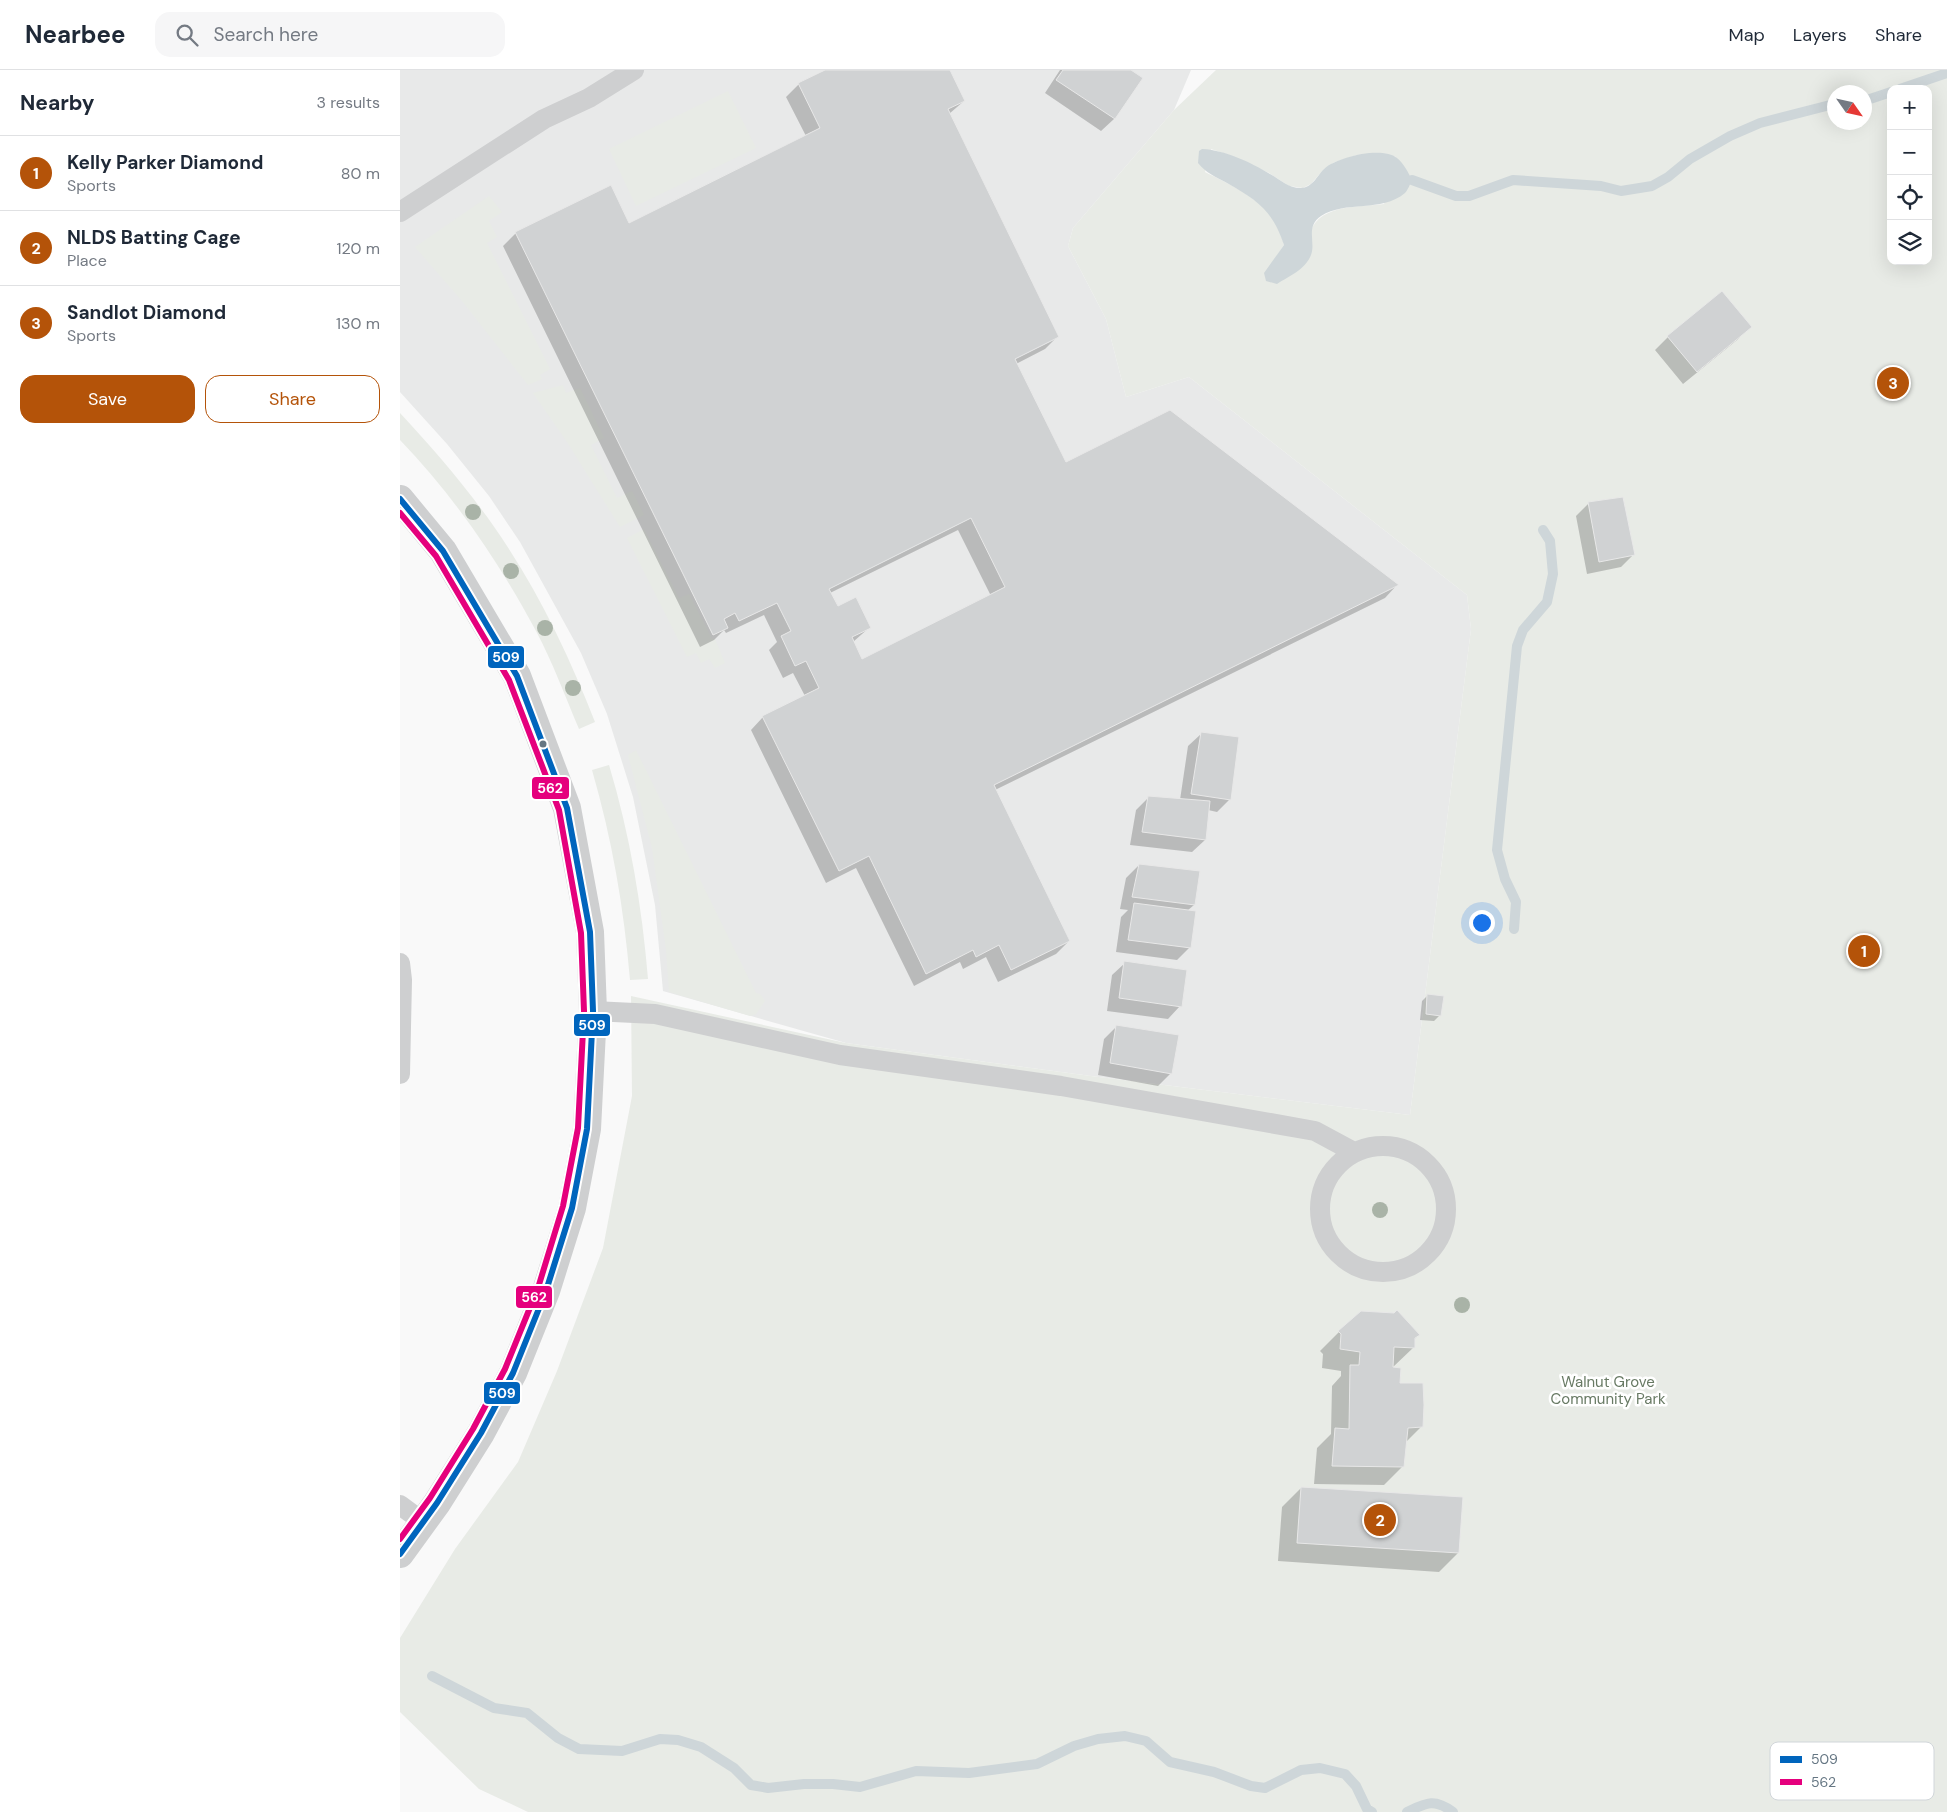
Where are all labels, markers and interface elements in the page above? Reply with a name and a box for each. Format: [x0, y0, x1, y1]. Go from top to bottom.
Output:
search box [155, 12, 505, 57]
text: Nearbee [25, 19, 125, 50]
icon: search [173, 21, 201, 49]
text: Search here [213, 22, 318, 47]
text: Map [1729, 23, 1765, 47]
text: Layers [1793, 23, 1847, 47]
text: Share [1875, 23, 1922, 47]
north arrow [1827, 85, 1872, 130]
map controls [1887, 85, 1932, 265]
button: + [1887, 85, 1932, 130]
text: Nearby [20, 89, 94, 117]
text: 3 results [317, 92, 380, 113]
button: − [1887, 130, 1932, 175]
text: Kelly Parker Diamond [67, 150, 263, 175]
text: 1 [33, 163, 39, 184]
text: 80 m [341, 163, 380, 184]
text: Sports [67, 175, 116, 196]
button: locate [1887, 175, 1932, 220]
button: layers [1887, 220, 1932, 265]
text: NLDS Batting Cage [67, 225, 241, 250]
text: 2 [31, 238, 41, 259]
text: 120 m [336, 238, 380, 259]
text: Place [67, 250, 107, 271]
text: Sandlot Diamond [67, 300, 226, 325]
text: 3 [31, 313, 41, 334]
text: 130 m [336, 313, 380, 334]
text: Sports [67, 325, 116, 346]
pin: 3 [1877, 364, 1909, 402]
button: Save [20, 375, 195, 423]
button: Share [205, 375, 380, 423]
line badge: 509 [487, 645, 525, 669]
text: 509 [492, 648, 520, 666]
unlabelled marker [538, 739, 548, 749]
line badge: 562 [531, 776, 570, 800]
text: 562 [537, 779, 563, 797]
your location [1469, 910, 1495, 936]
pin: 1 [1848, 932, 1880, 970]
line badge: 509 [573, 1013, 611, 1037]
text: 509 [578, 1016, 606, 1034]
line badge: 562 [515, 1285, 553, 1309]
text: 562 [521, 1288, 547, 1306]
park label: Walnut Grove Community Park [1550, 1372, 1666, 1409]
line badge: 509 [483, 1381, 521, 1405]
text: 509 [488, 1384, 516, 1402]
pin: 2 [1364, 1501, 1396, 1539]
legend [1770, 1742, 1934, 1800]
text: 509 [1811, 1750, 1838, 1768]
text: 562 [1811, 1773, 1836, 1791]

